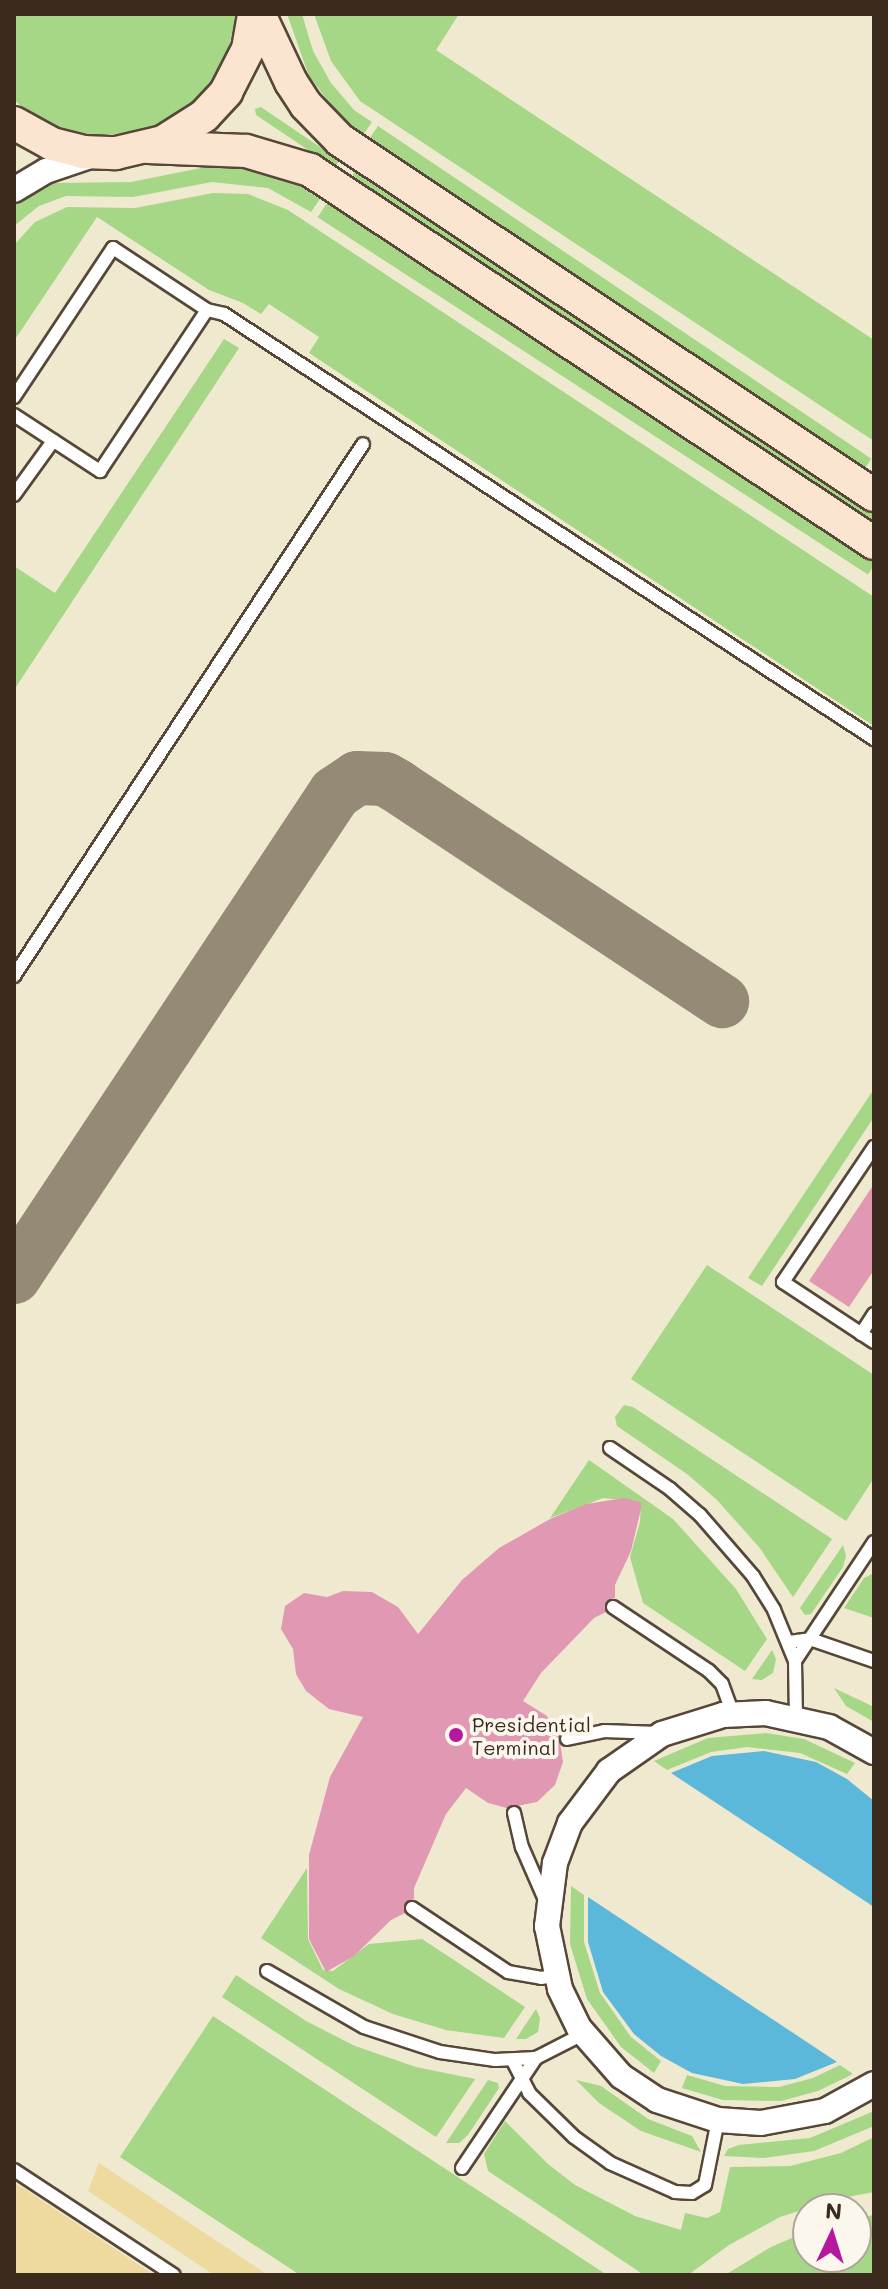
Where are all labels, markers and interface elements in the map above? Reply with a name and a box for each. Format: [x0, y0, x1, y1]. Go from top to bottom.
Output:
place label: Presidential Terminal [472, 1712, 591, 1759]
marker: Presidential Terminal [447, 1726, 465, 1744]
north arrow [792, 2193, 872, 2273]
text: N [824, 2196, 843, 2226]

